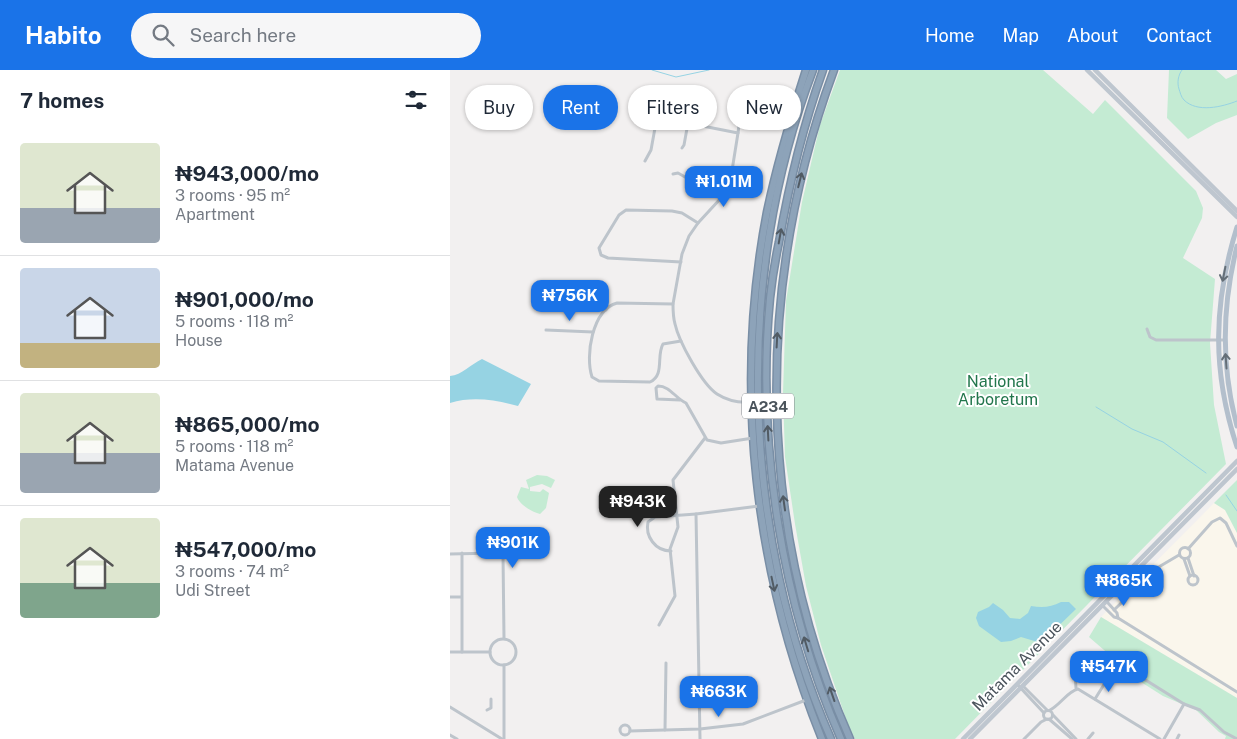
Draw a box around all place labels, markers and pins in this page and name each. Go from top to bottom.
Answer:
pin: ₦1.01M [683,166,765,208]
pin: ₦756K [535,280,605,322]
pin: ₦943K [603,486,673,528]
pin: ₦901K [478,526,548,569]
pin: ₦865K [1089,564,1159,607]
pin: ₦547K [1074,650,1144,693]
pin: ₦663K [684,676,754,718]

